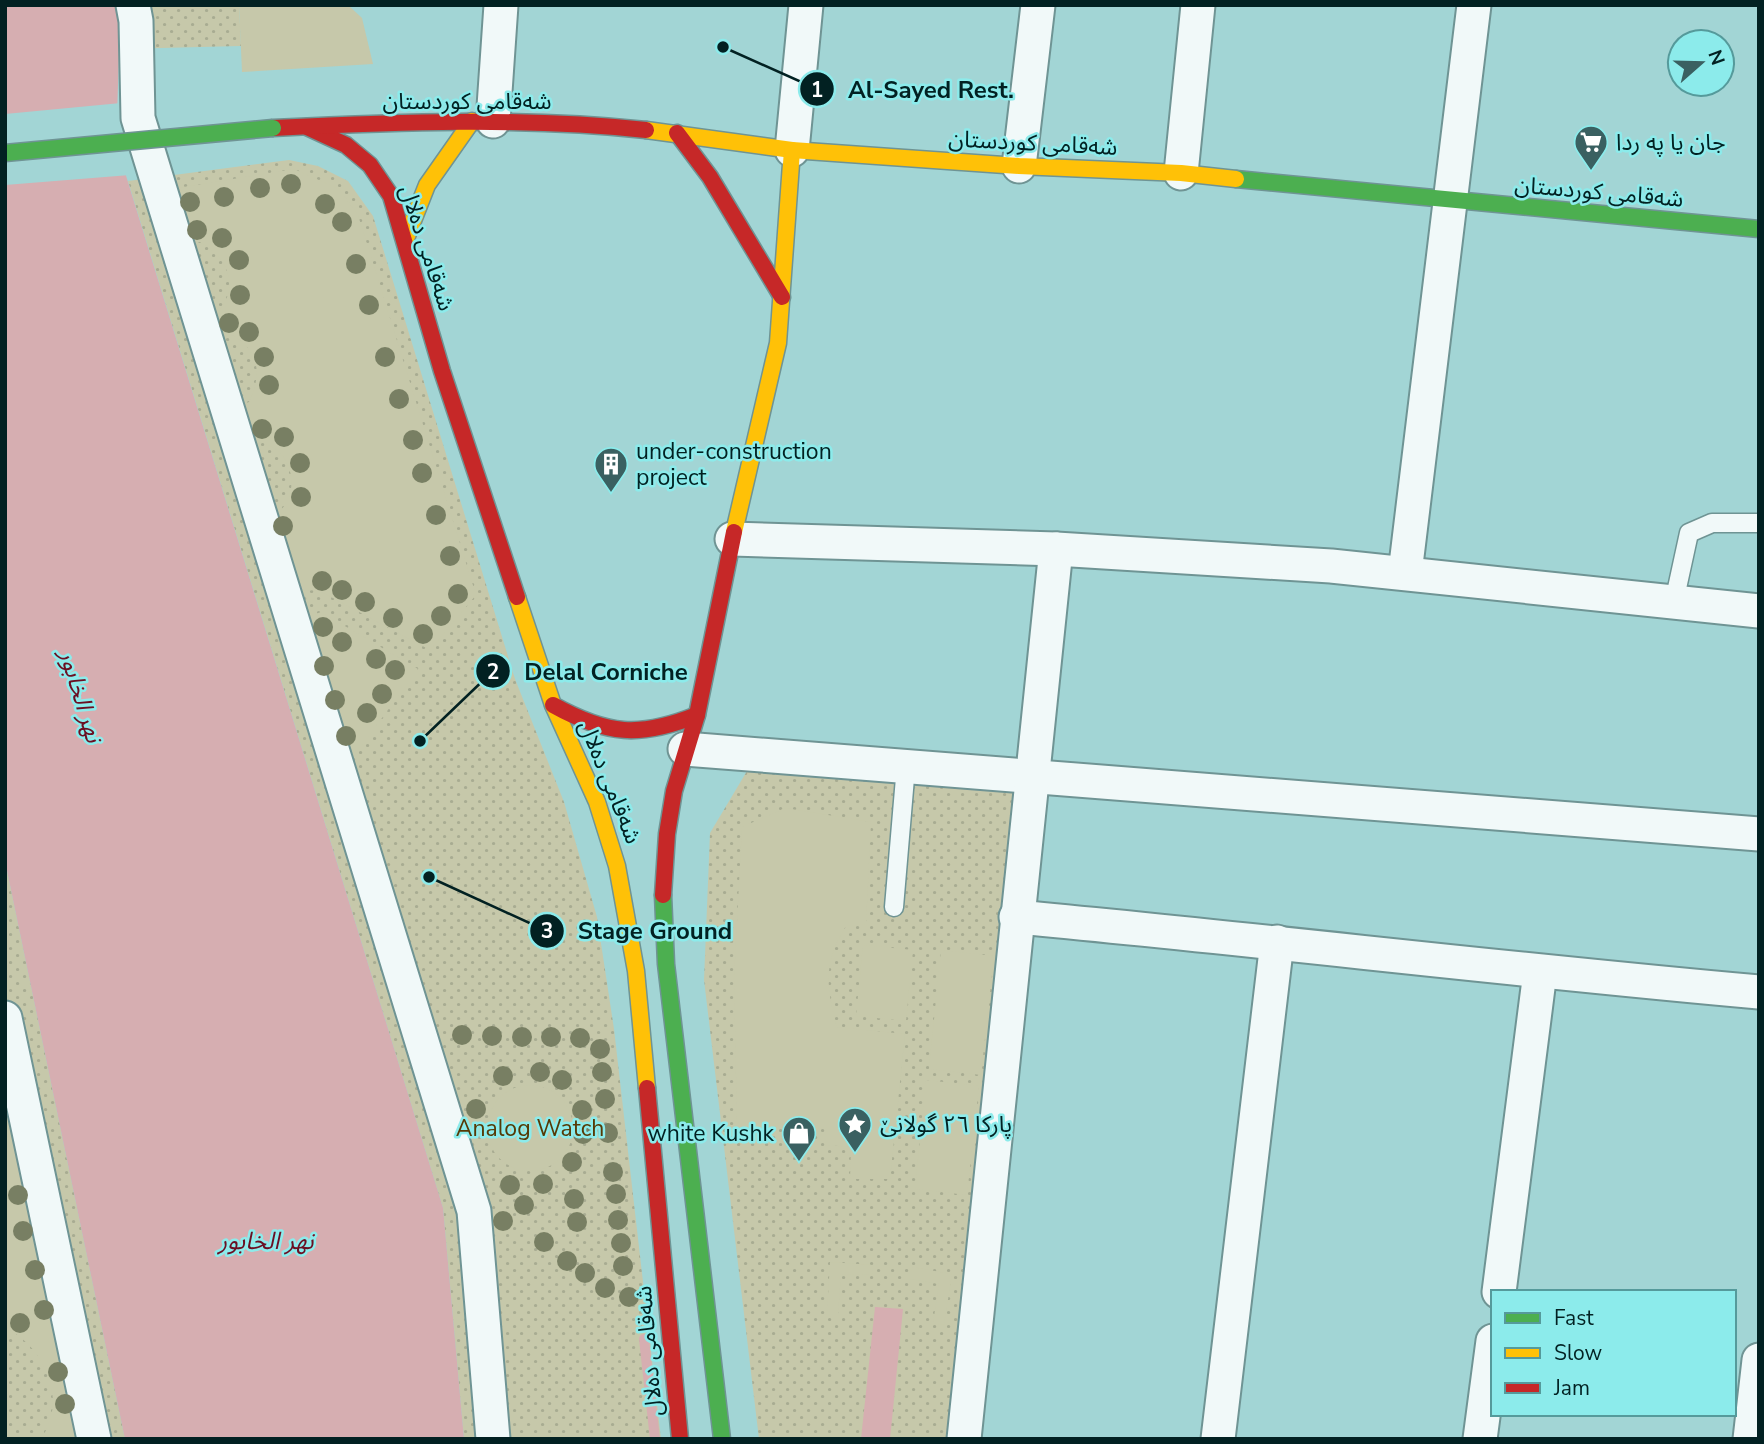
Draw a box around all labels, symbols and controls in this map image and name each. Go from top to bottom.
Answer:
north arrow [1666,28,1736,98]
text: N [1701,46,1731,69]
callout: Al-Sayed Rest. [799,67,1028,112]
text: Al-Sayed Rest. [848,74,1014,106]
text: 1 [811,76,823,104]
street label: شەقامی کوردستان [382,86,552,117]
street label: شەقامی کوردستان [948,123,1118,163]
supermarket icon: جان يا په ردا [1572,123,1610,172]
place label: جان يا په ردا [1616,127,1726,158]
street label: شەقامی کوردستان [1513,169,1685,215]
street label: شەقامی دەلال [392,181,462,315]
place label: under-construction project [636,436,832,493]
building icon: under-construction project [592,445,630,494]
water label: نهر الخابور [51,644,111,748]
callout: Delal Corniche [475,649,702,694]
text: Delal Corniche [524,656,688,688]
text: 2 [487,658,499,686]
street label: شەقامی دەلال [571,716,649,848]
callout: Stage Ground [529,908,747,953]
text: Stage Ground [578,915,732,947]
text: 3 [541,917,553,945]
place icon: پارکا ٢٦ گولانێ [836,1105,874,1154]
place label: پارکا ٢٦ گولانێ [880,1109,1012,1140]
park label: Analog Watch [456,1113,604,1144]
shop icon: white Kushk [780,1114,818,1163]
place label: white Kushk [648,1118,775,1149]
water label: نهر الخابور [216,1225,315,1257]
street label: شەقامی دەلال [628,1285,670,1417]
legend [1491,1290,1736,1416]
text: Fast [1554,1304,1594,1332]
text: Slow [1554,1339,1603,1367]
text: Jam [1553,1374,1590,1402]

